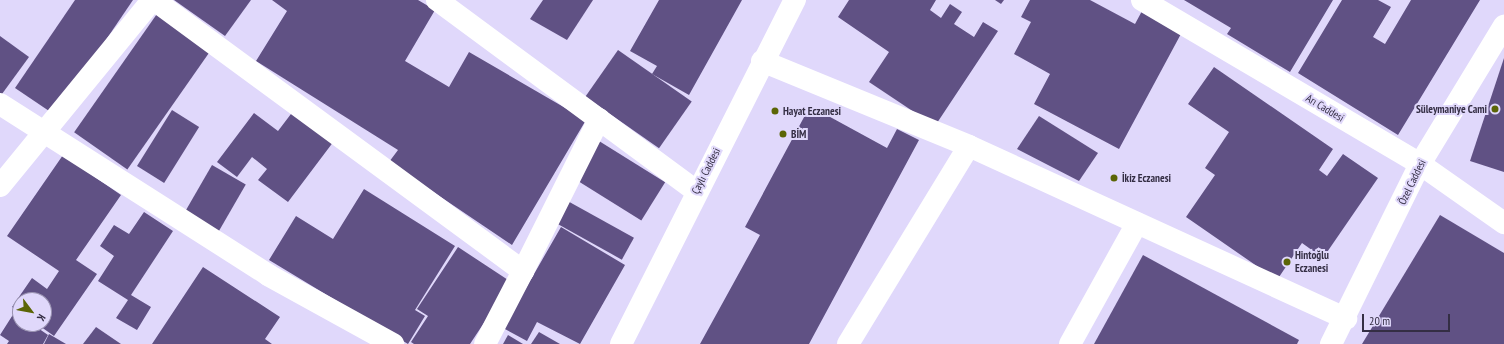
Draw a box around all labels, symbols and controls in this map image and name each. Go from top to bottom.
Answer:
street label: Arı Caddesi [1303,91,1347,125]
place label: Süleymaniye Cami [1416,102,1487,116]
place label: Hayat Eczanesi [783,104,841,118]
marker: Süleymaniye Cami [1490,104,1500,114]
marker: Hayat Eczanesi [770,106,780,116]
place label: BİM [791,127,806,141]
marker: BİM [778,129,788,139]
street label: Çaylı Caddesi [689,146,723,196]
street label: Özel Caddesi [1395,157,1429,207]
place label: İkiz Eczanesi [1122,171,1171,185]
marker: İkiz Eczanesi [1109,173,1119,183]
place label: Hintoğlu Eczanesi [1295,249,1329,275]
marker: Hintoğlu Eczanesi [1282,257,1292,267]
north arrow [12,292,52,332]
scale bar [1364,306,1452,332]
text: K [34,312,49,324]
text: 20 m [1369,313,1390,328]

